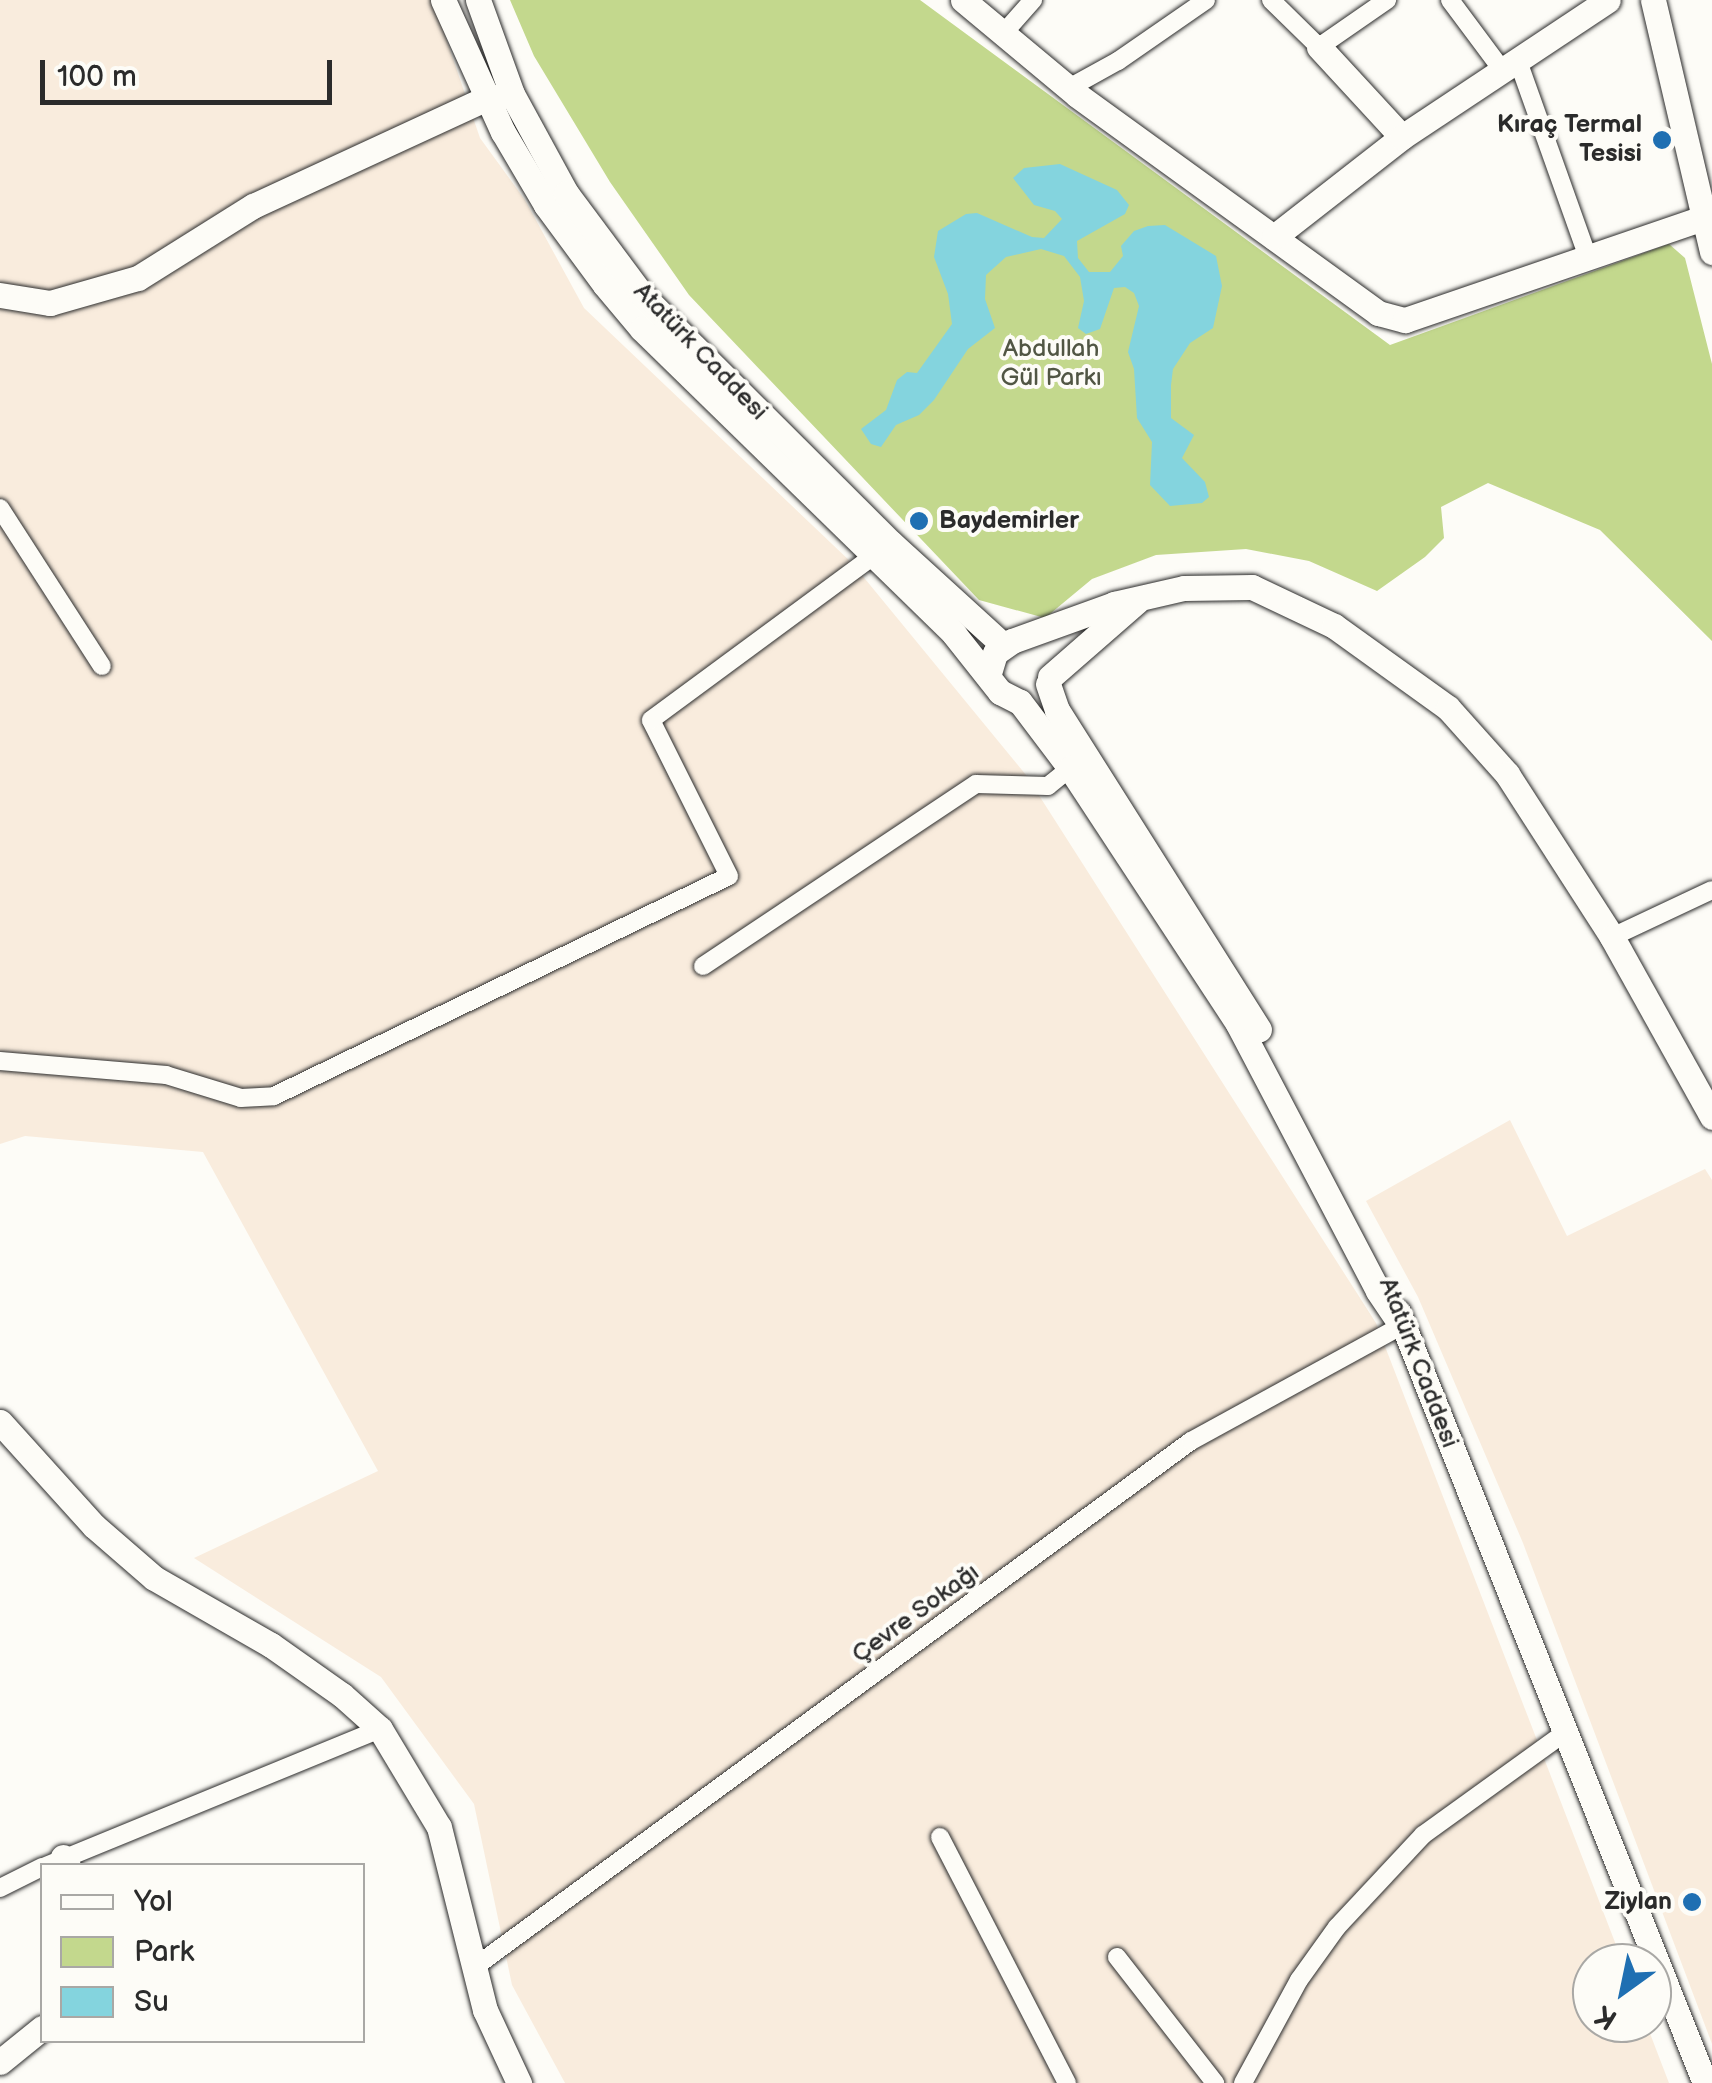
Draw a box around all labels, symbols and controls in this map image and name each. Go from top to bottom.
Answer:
scale bar [45,40,338,102]
text: 100 m [57,59,137,95]
place label: Kıraç Termal Tesisi [1497,111,1642,170]
marker: Kıraç Termal Tesisi [1651,129,1673,151]
street label: Atatürk Caddesi [627,277,773,427]
park label: Abdullah Gül Parkı [1000,335,1102,394]
place label: Baydemirler [939,506,1079,536]
marker: Baydemirler [908,510,930,532]
street label: Atatürk Caddesi [1372,1274,1464,1452]
street label: Çevre Sokağı [846,1558,986,1670]
legend [40,1863,365,2043]
text: Yol [134,1884,173,1920]
place label: Ziylan [1604,1887,1672,1917]
marker: Ziylan [1681,1891,1703,1913]
text: Park [134,1934,194,1970]
north arrow [1572,1943,1672,2043]
text: Su [134,1984,169,2020]
text: K [1590,1998,1623,2036]

